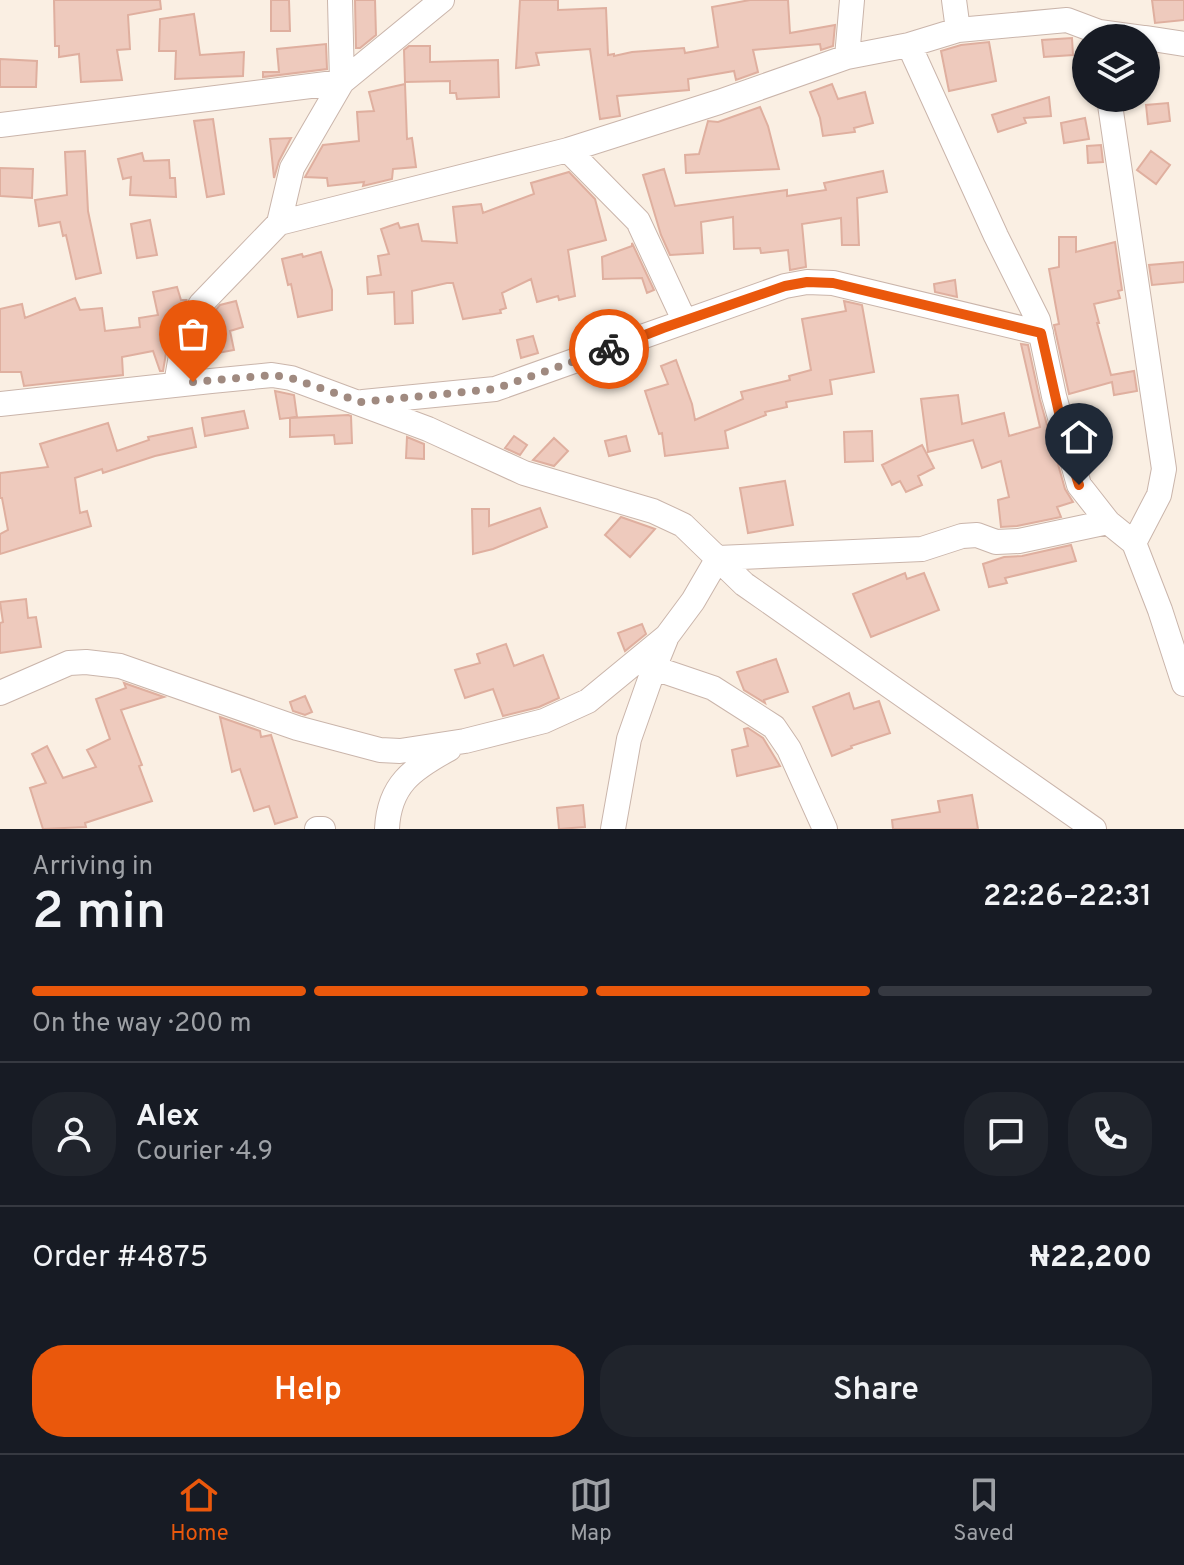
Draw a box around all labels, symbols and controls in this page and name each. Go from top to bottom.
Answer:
map controls [1072,24,1160,112]
button: layers [1072,24,1160,112]
pin [159,300,227,382]
courier [569,309,649,389]
icon: bag [171,312,215,356]
icon: bike [587,327,631,371]
pin [1045,403,1113,485]
icon: home [1057,415,1101,459]
text: Arriving in [32,851,153,884]
text: 22:26–22:31 [983,879,1152,916]
text: 2 min [32,881,166,947]
text: On the way · 200 m [32,1008,251,1041]
button: person [32,1092,116,1176]
button: chat [964,1092,1048,1176]
button: phone [1068,1092,1152,1176]
text: Alex [136,1099,200,1136]
text: Courier · 4.9 [136,1136,273,1169]
text: Order #4875 [32,1240,208,1277]
text: ₦22,200 [1030,1240,1152,1277]
button: Help [32,1345,584,1437]
button: Share [600,1345,1152,1437]
tab: Home [170,1473,229,1548]
tab: Map [569,1473,613,1548]
tab: Saved [953,1473,1014,1548]

